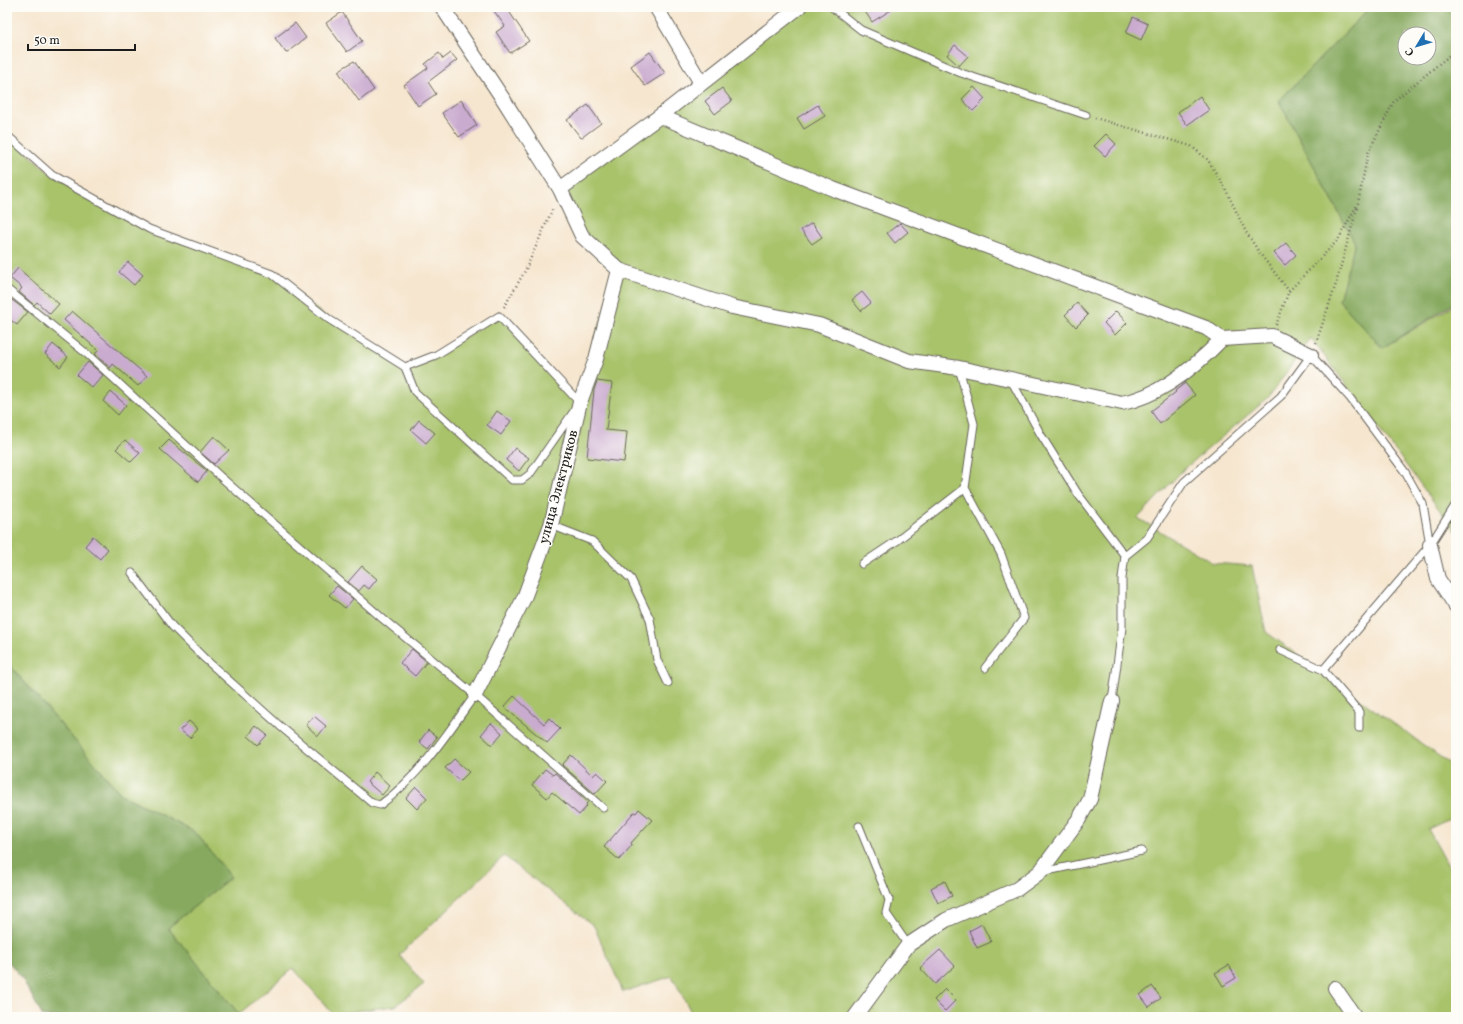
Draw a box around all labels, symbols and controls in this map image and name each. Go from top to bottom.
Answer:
scale bar [28,26,135,52]
north arrow [1397,26,1437,66]
text: 50 m [34,33,60,49]
text: С [1402,44,1418,59]
street label: улица Электриков [535,428,583,546]

